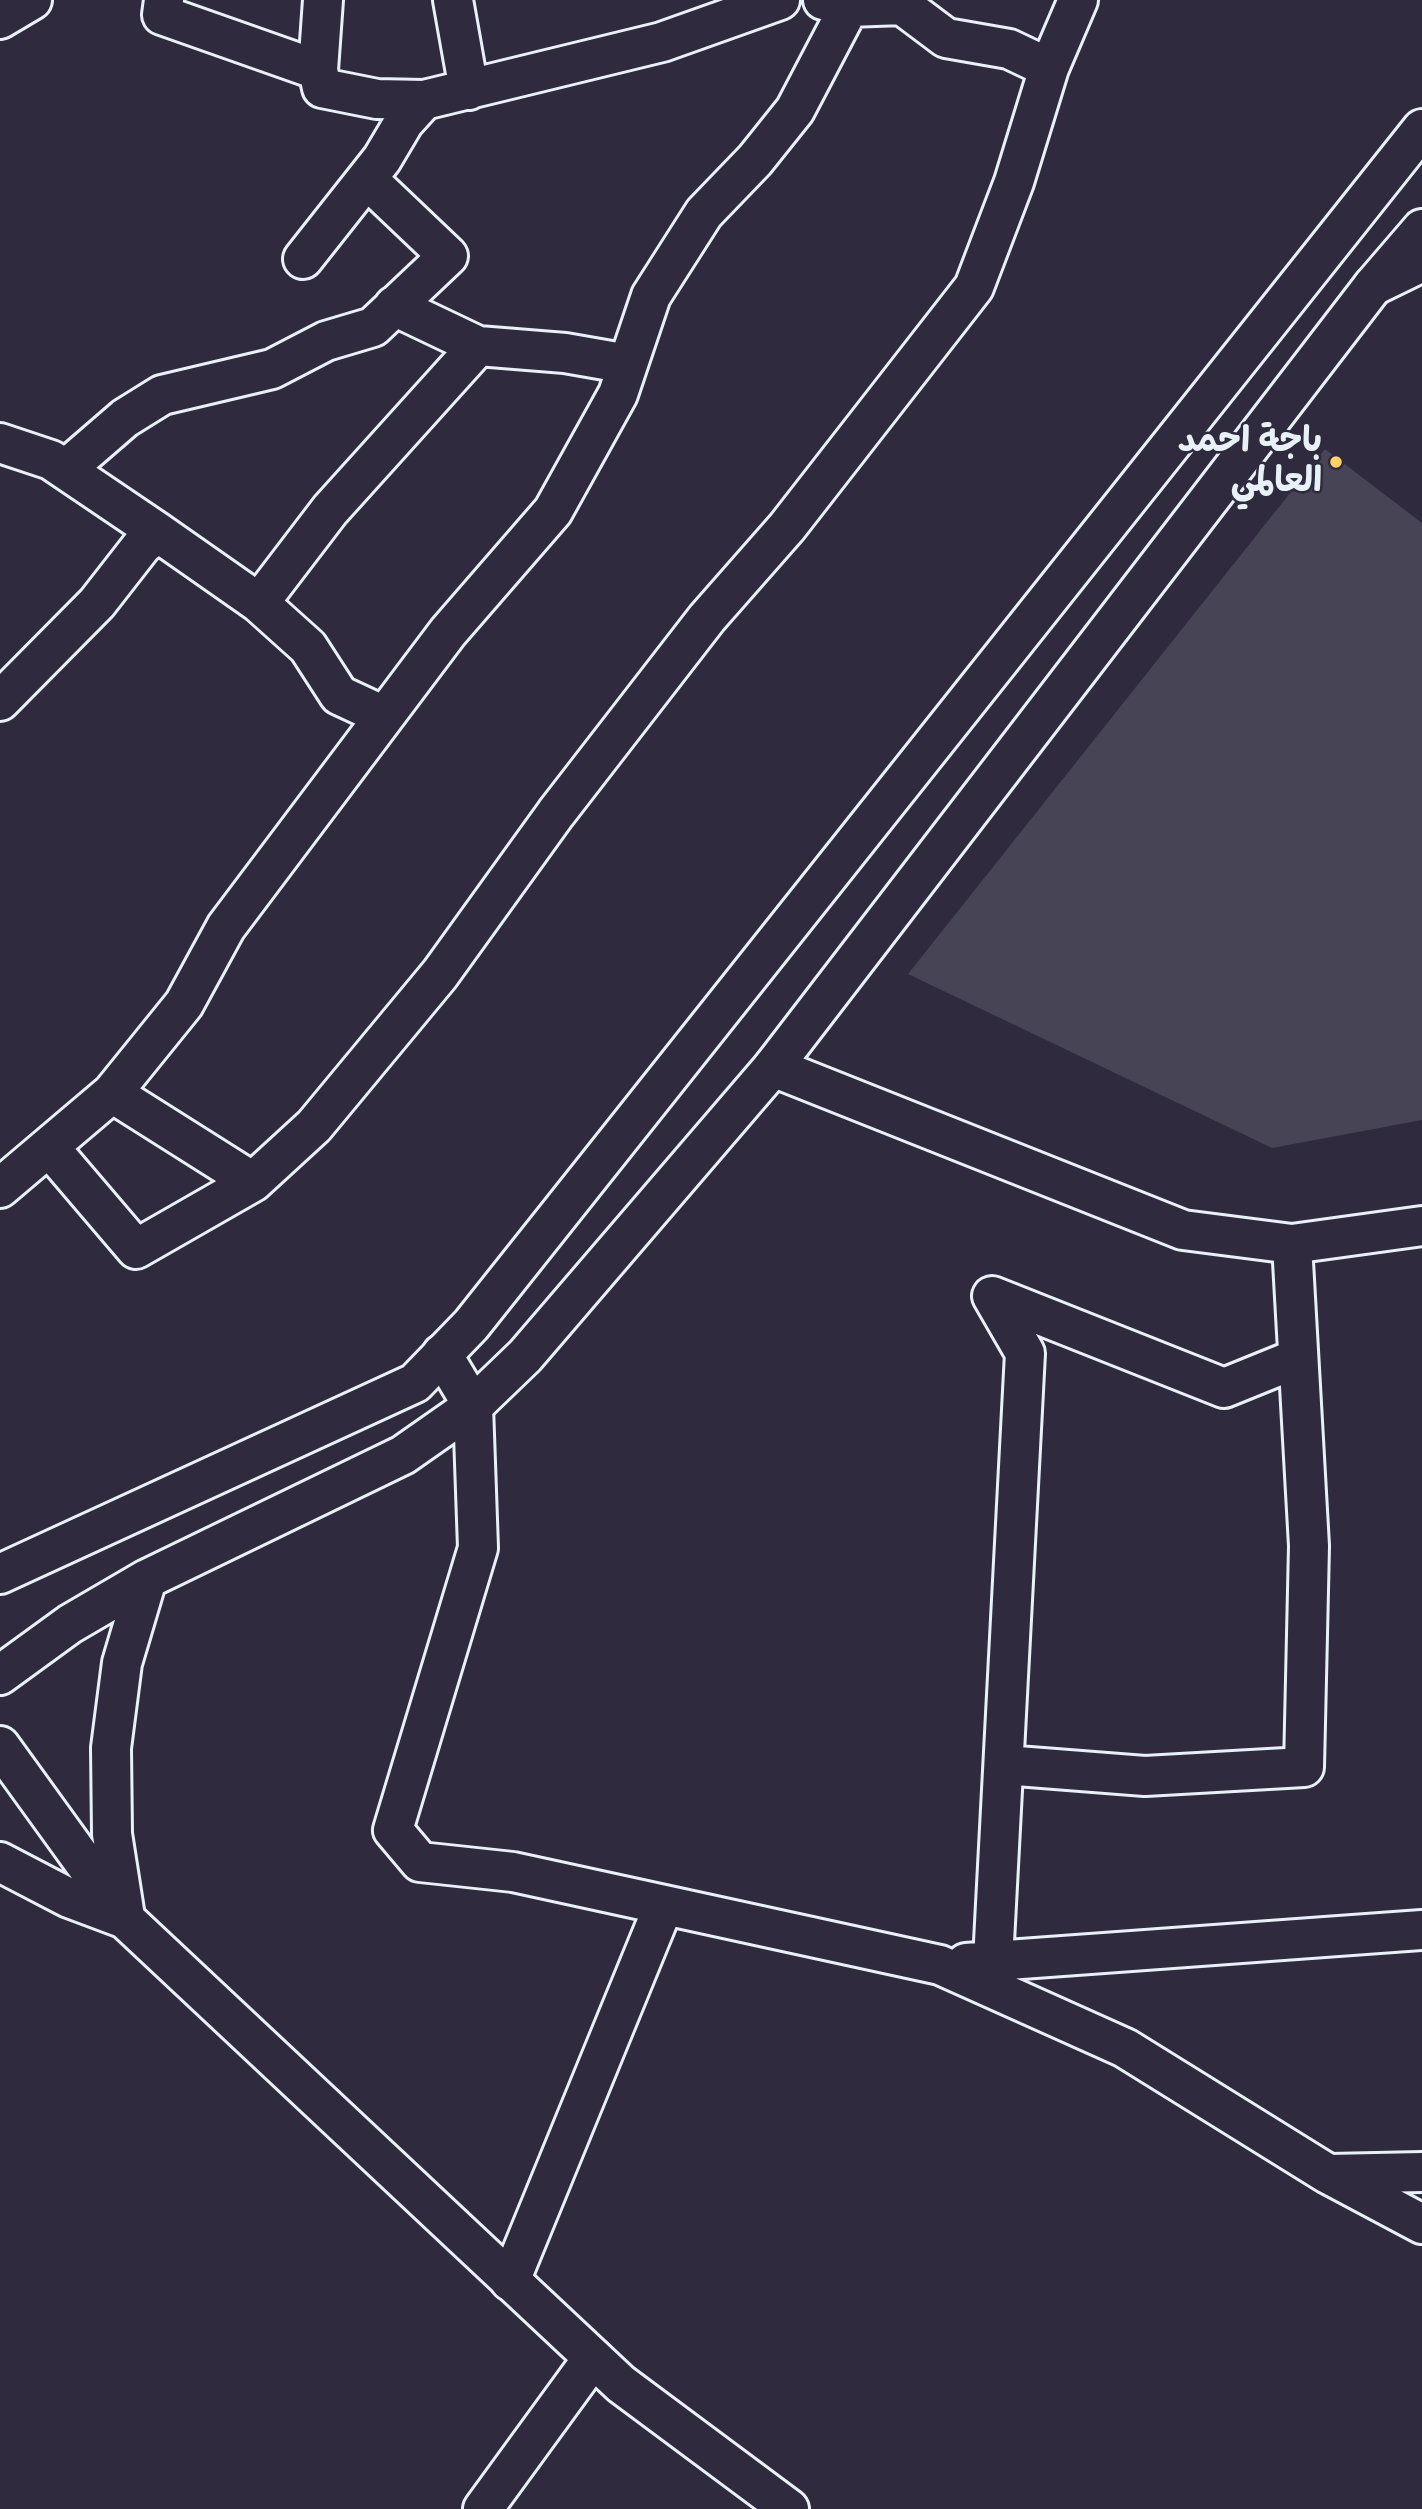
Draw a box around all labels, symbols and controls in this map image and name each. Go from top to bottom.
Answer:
place label: باجة احمد العالمي [1178,421,1322,503]
marker: باجة احمد العالمي [1328,454,1344,470]

